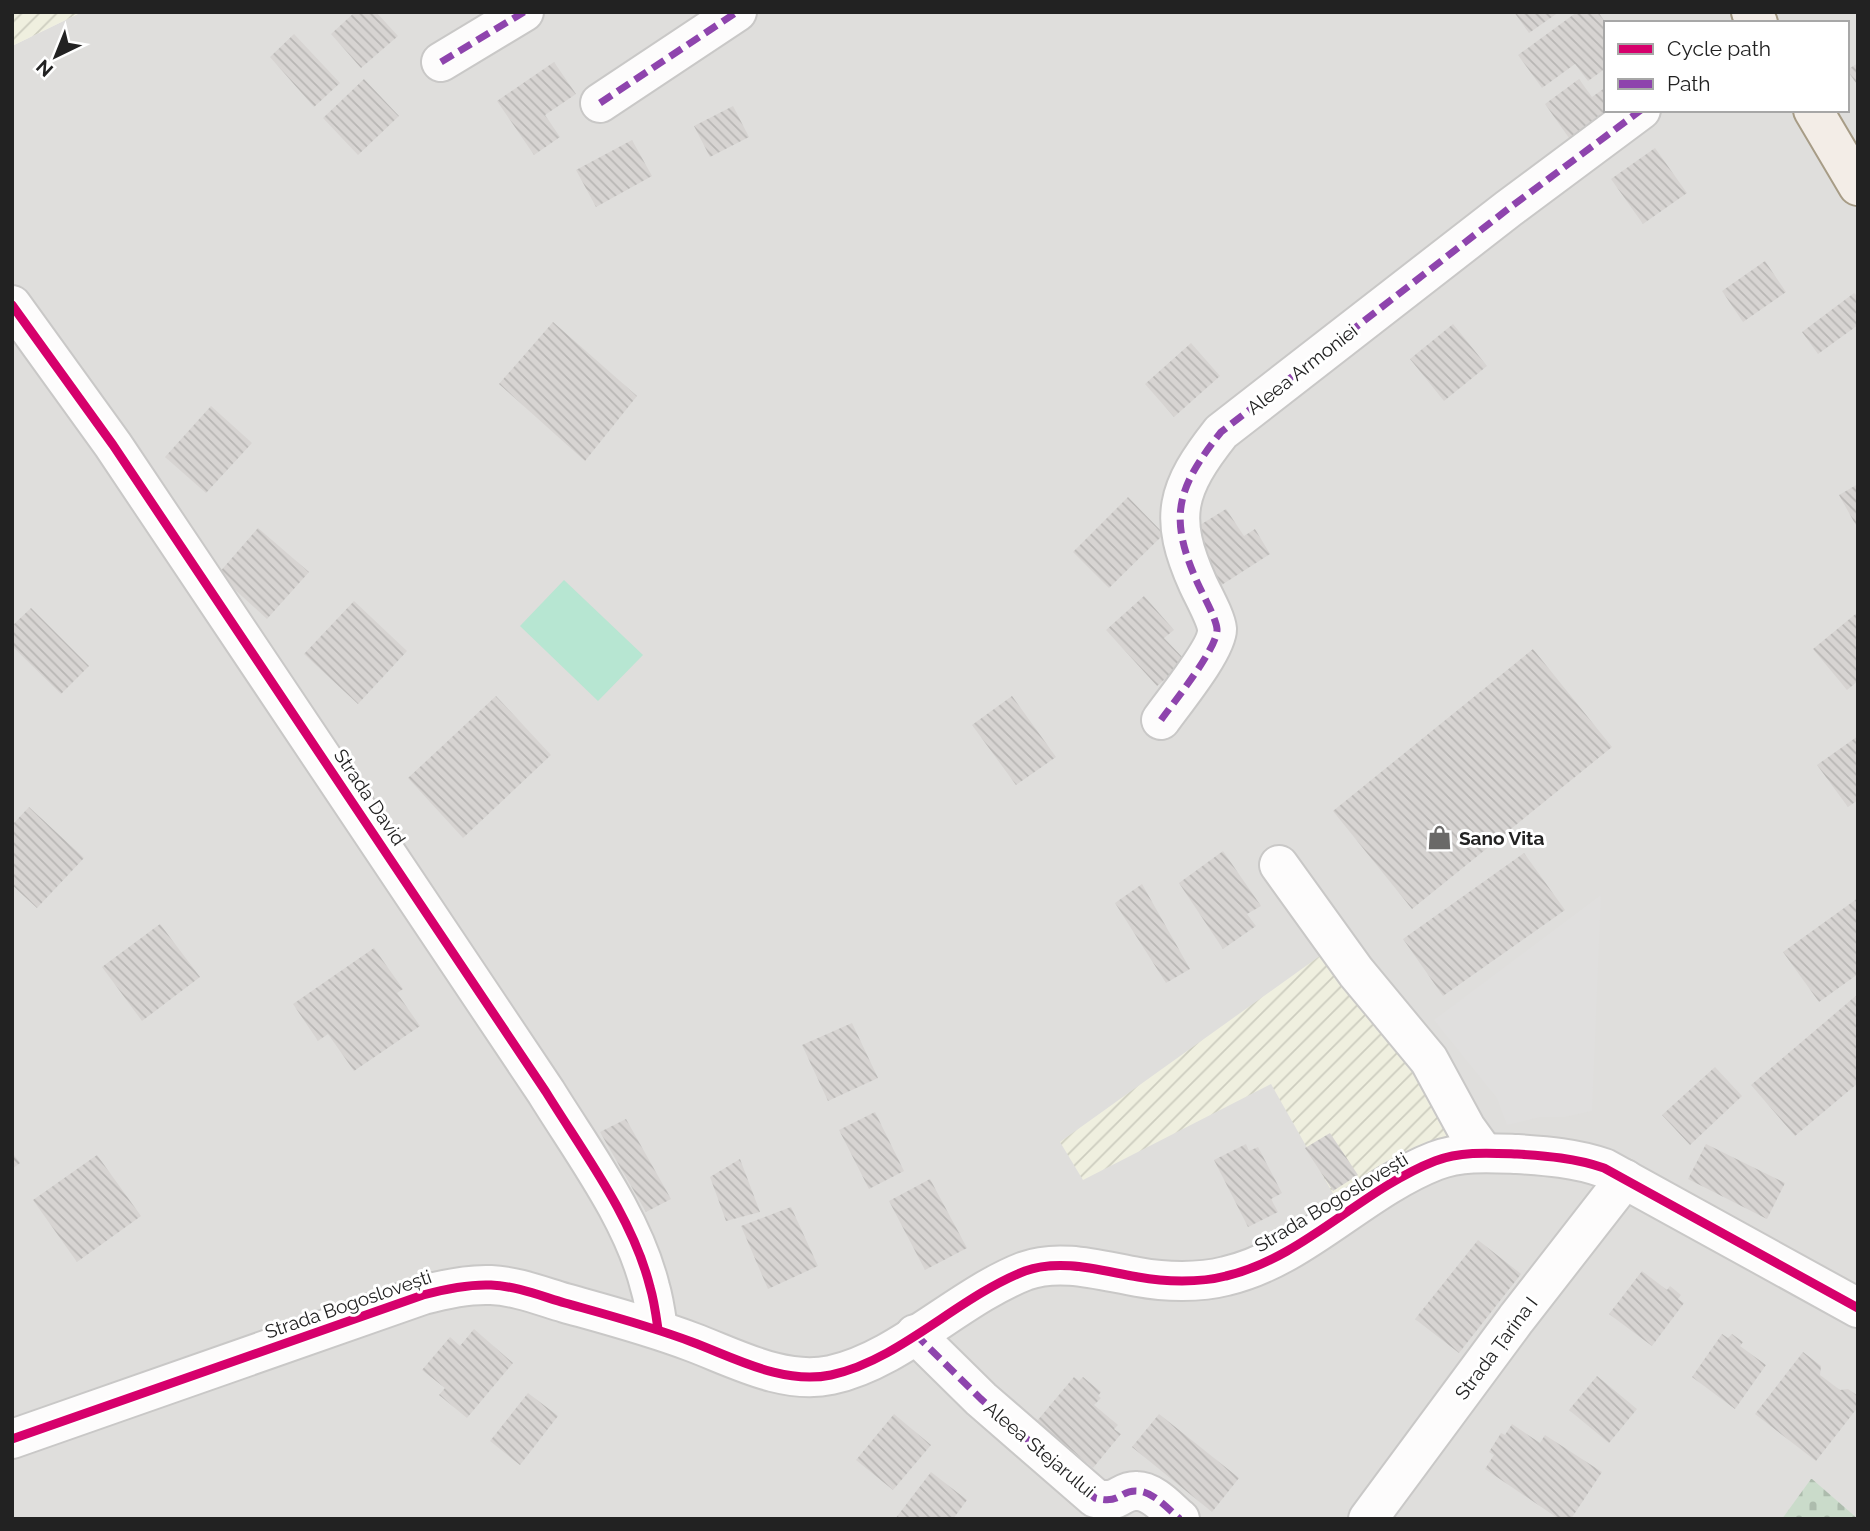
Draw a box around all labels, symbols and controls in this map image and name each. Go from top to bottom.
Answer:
north arrow [21,21,91,91]
legend [1604,21,1849,112]
text: Cycle path [1667,36,1771,61]
text: N [32,55,57,81]
text: Path [1667,71,1711,96]
street label: Aleea Armoniei [1243,319,1361,419]
street label: Strada David [330,745,410,849]
shop icon: Sano Vita [1425,824,1453,852]
place label: Sano Vita [1459,827,1544,849]
street label: Strada Bogoslovești [1250,1148,1412,1256]
street label: Strada Bogoslovești [262,1265,434,1343]
street label: Strada Țarina I [1450,1292,1542,1404]
street label: Aleea Stejarului [980,1396,1100,1502]

